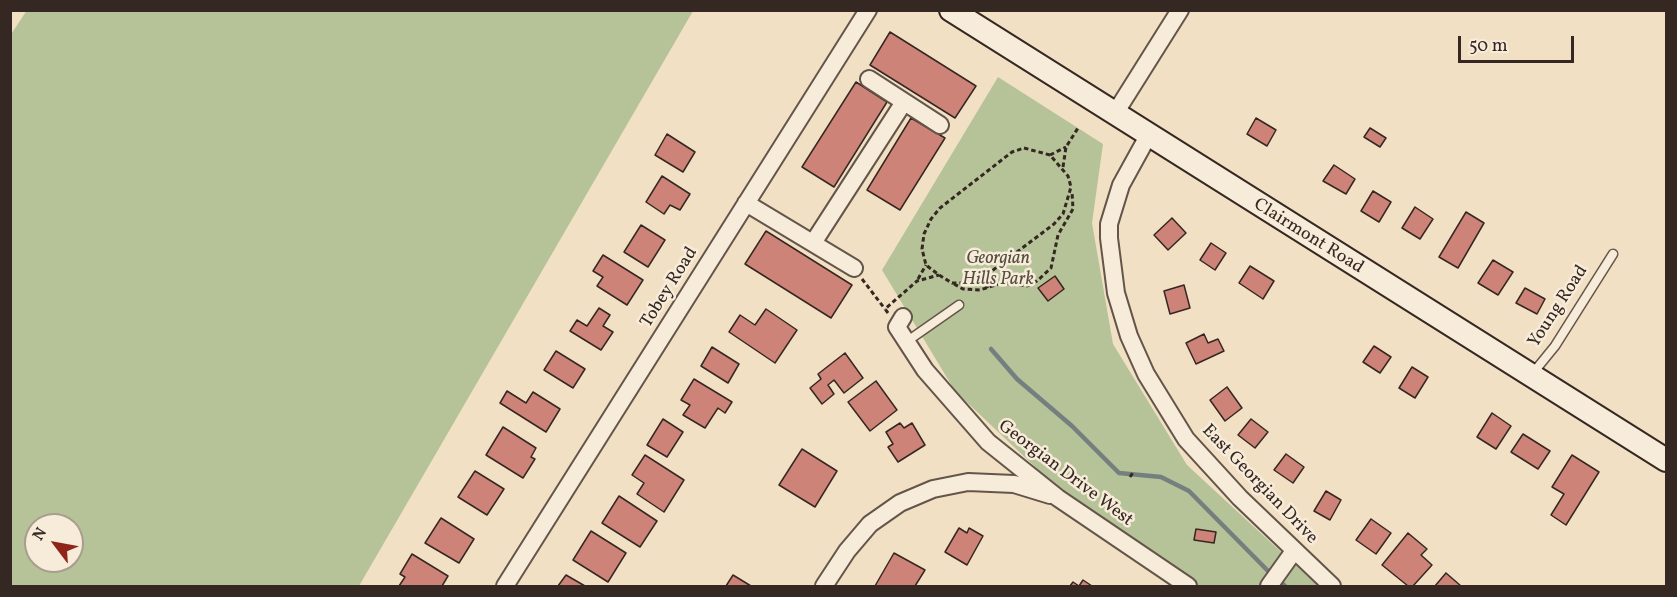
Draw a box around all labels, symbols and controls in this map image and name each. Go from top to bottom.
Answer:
scale bar [1461,24,1576,62]
text: 50 m [1469,34,1508,59]
street label: Clairmont Road [1249,194,1367,280]
street label: Tobey Road [637,244,703,332]
park label: Georgian Hills Park [962,249,1034,292]
street label: Young Road [1524,262,1594,352]
street label: Georgian Drive West [993,416,1137,532]
street label: East Georgian Drive [1196,421,1322,549]
north arrow [24,513,84,573]
text: N [28,524,53,545]

